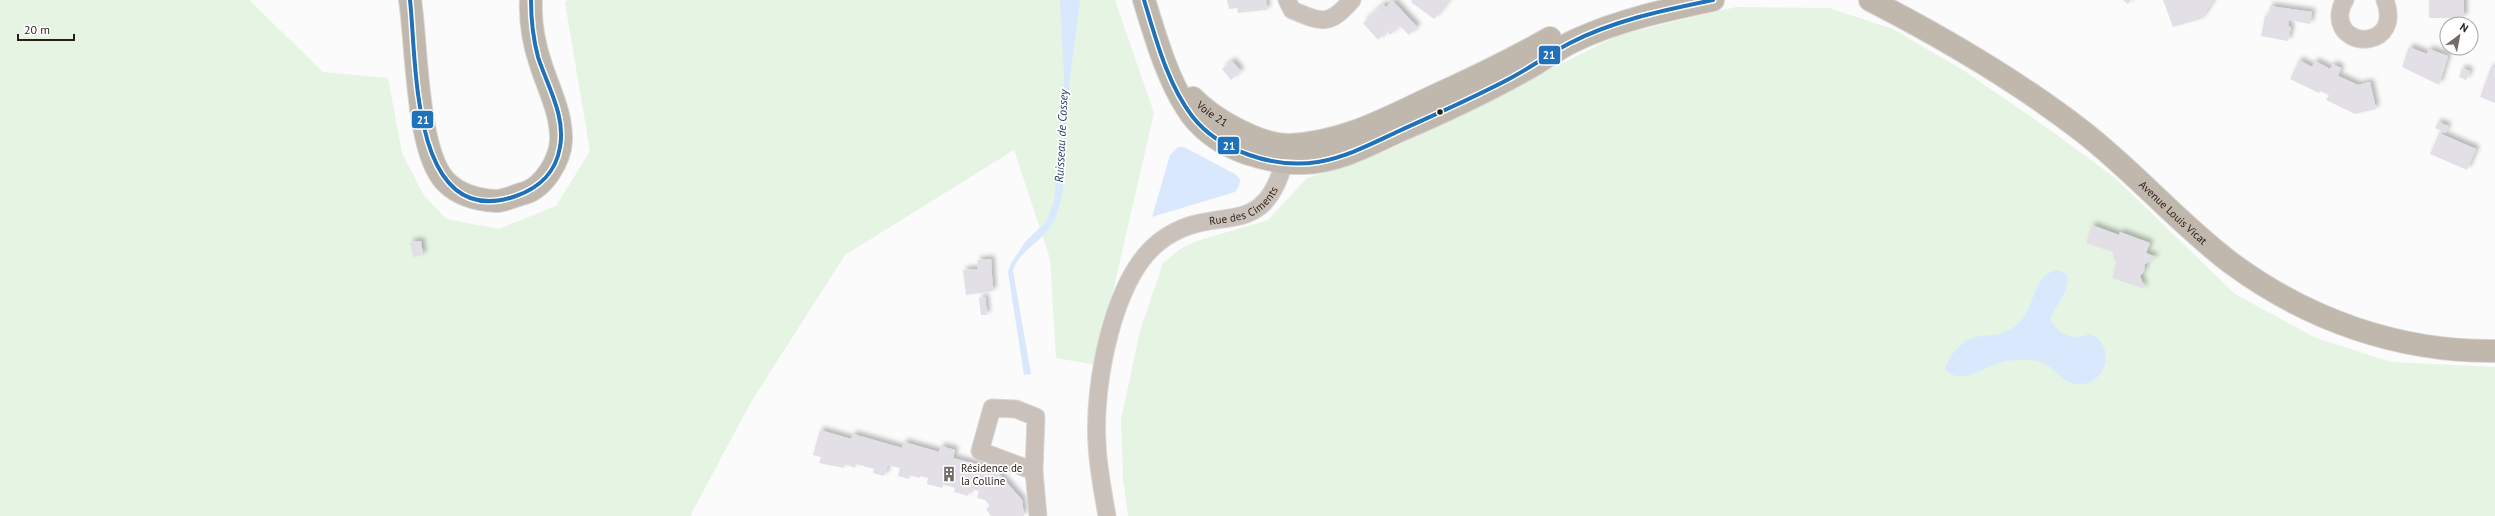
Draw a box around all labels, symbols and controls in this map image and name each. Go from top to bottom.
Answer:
scale bar [18,16,74,42]
north arrow [2439,16,2479,56]
text: N [2458,20,2471,35]
text: 20 m [24,22,50,37]
line badge: 21 [1538,45,1561,65]
text: 21 [1543,48,1555,62]
water label: Ruisseau de Cossey [1051,88,1071,183]
street label: Voie 21 [1193,97,1230,130]
unlabelled marker [1435,107,1445,117]
line badge: 21 [411,110,434,129]
text: 21 [417,113,429,127]
line badge: 21 [1217,136,1240,155]
text: 21 [1223,139,1235,153]
street label: Avenue Louis Vicat [2136,178,2210,248]
street label: Rue des Ciments [1208,184,1281,228]
place label: Résidence de la Colline [961,461,1023,488]
building icon: Résidence de la Colline [940,465,958,483]

